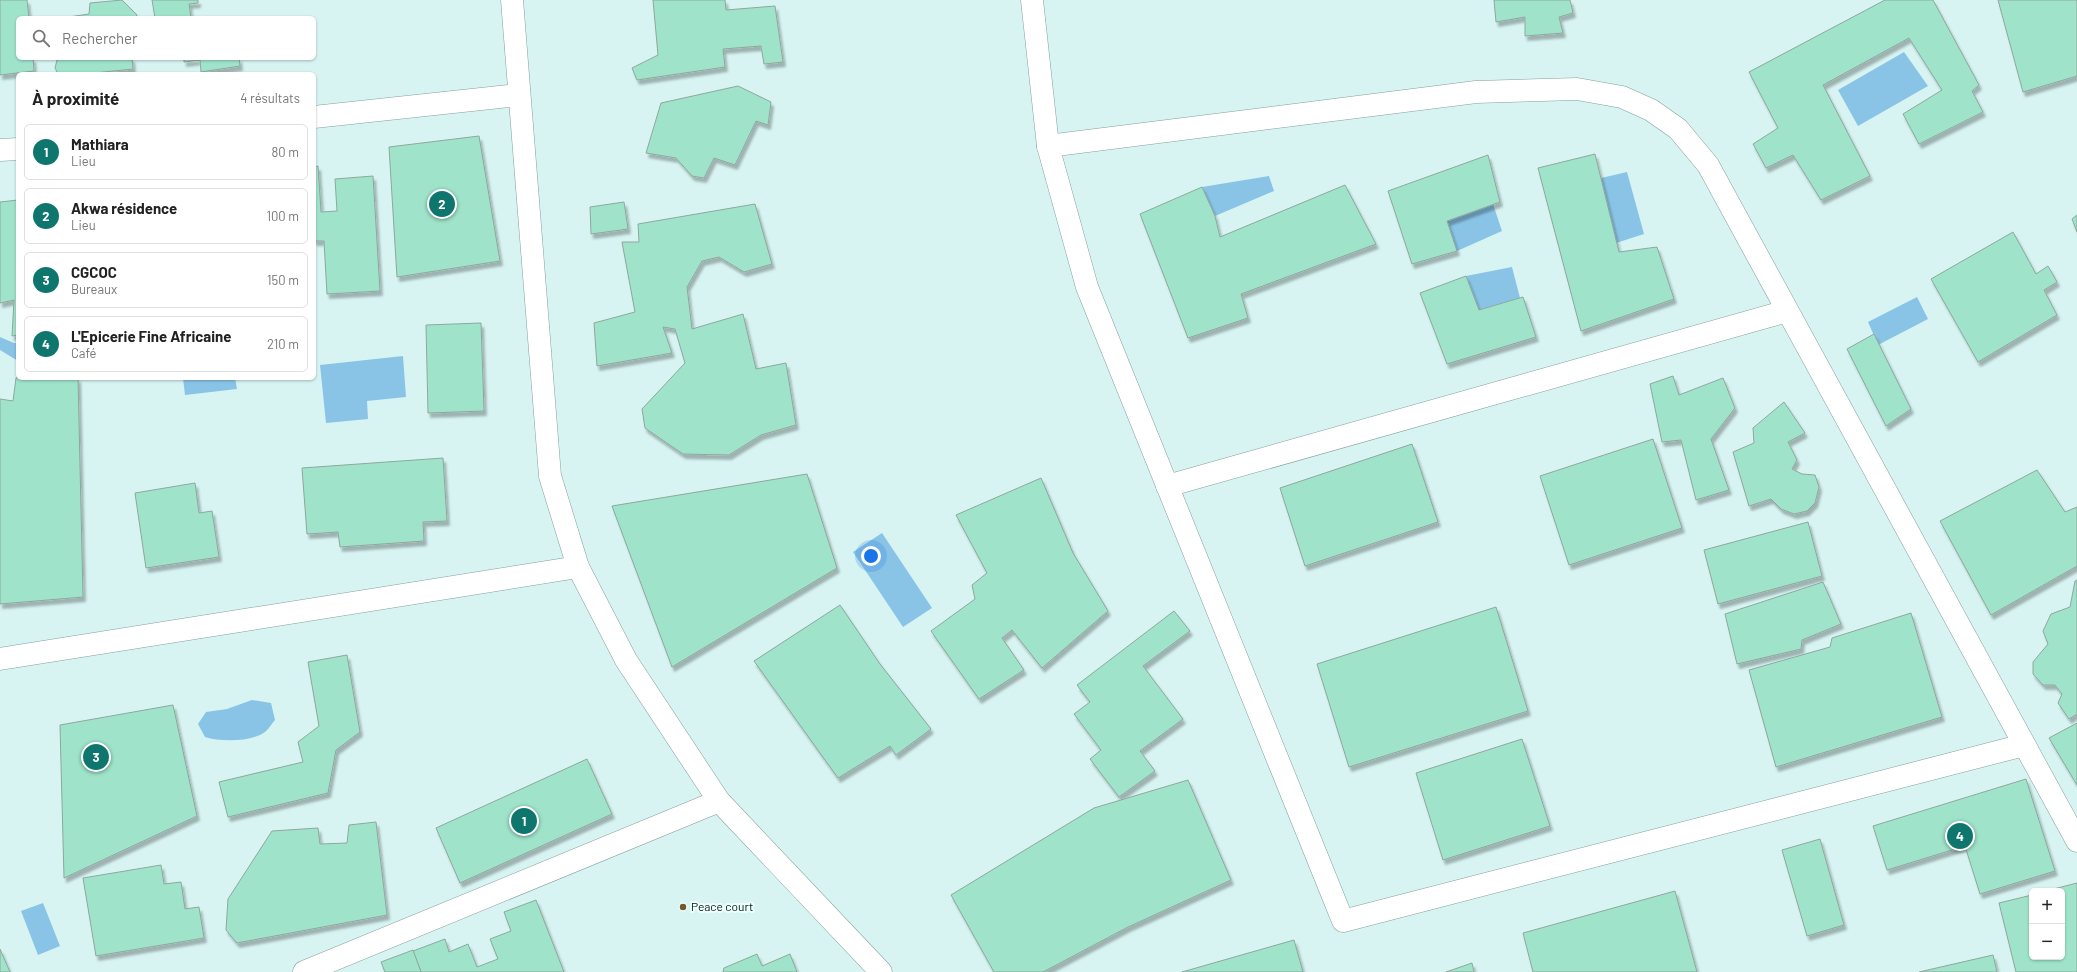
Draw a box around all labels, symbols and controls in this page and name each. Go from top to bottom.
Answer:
search box [16,16,316,60]
icon: search [30,27,52,49]
text: Rechercher [62,29,138,47]
text: À proximité [32,88,119,108]
text: 4 résultats [240,90,300,106]
text: Mathiara [71,135,129,153]
text: 1 [44,144,48,160]
text: 80 m [272,144,299,160]
text: Lieu [71,153,96,169]
pin: 2 [429,189,455,219]
text: Akwa résidence [71,199,177,217]
text: 2 [42,208,50,224]
text: 100 m [266,208,299,224]
text: Lieu [71,217,96,233]
text: CGCOC [71,263,117,281]
text: 3 [42,272,50,288]
text: 150 m [267,272,299,288]
text: Bureaux [71,281,117,297]
text: L'Epicerie Fine Africaine [71,327,231,345]
text: 4 [42,336,50,352]
text: 210 m [267,336,299,352]
text: Café [71,345,96,361]
your location [861,546,881,566]
pin: 3 [83,742,109,772]
pin: 1 [511,806,537,836]
pin: 4 [1947,821,1973,851]
map controls [2029,888,2065,960]
button: + [2029,888,2065,924]
place label: Peace court [691,899,753,913]
marker: Peace court [678,902,688,912]
button: − [2029,924,2065,960]

